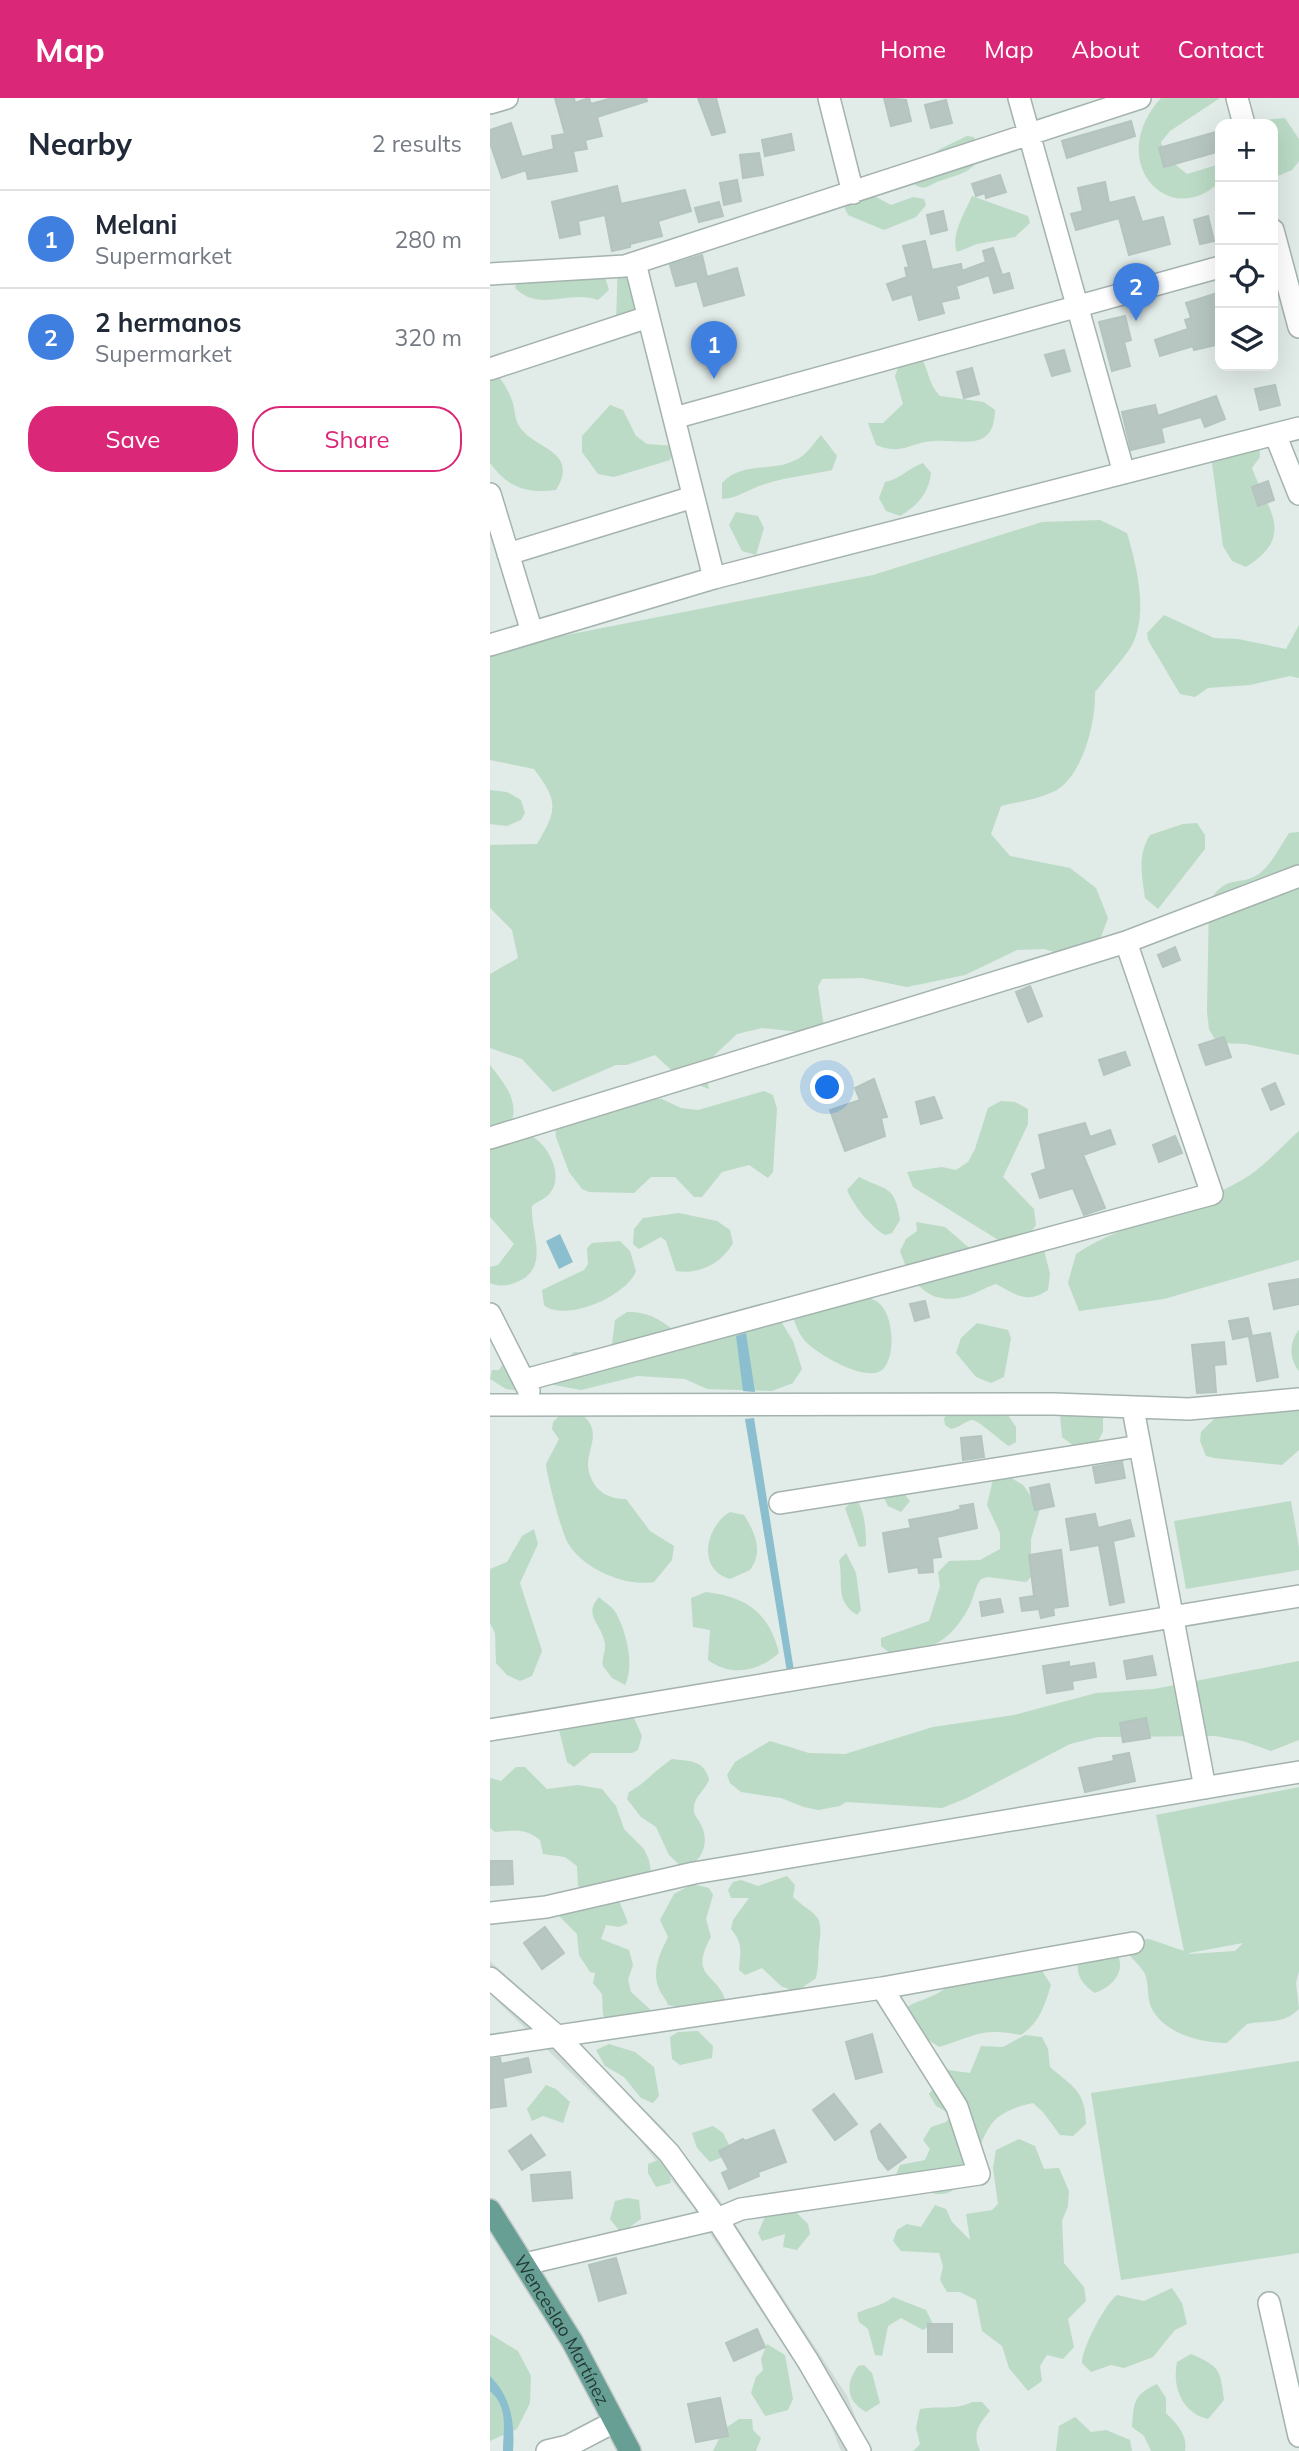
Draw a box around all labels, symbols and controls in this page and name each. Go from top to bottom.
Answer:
text: Map [35,29,105,70]
text: Home [880,34,946,64]
text: Map [984,34,1034,64]
text: About [1072,34,1140,64]
text: Contact [1178,34,1264,64]
map controls [1215,119,1278,371]
button: + [1215,119,1278,182]
text: Nearby [28,125,132,163]
text: 2 results [372,129,462,158]
button: − [1215,182,1278,245]
text: Melani [95,208,177,241]
text: 1 [44,225,58,254]
text: 280 m [394,225,462,254]
text: Supermarket [95,241,232,270]
button: locate [1215,245,1278,308]
pin: 2 [1113,263,1159,321]
text: 2 hermanos [95,306,241,339]
button: layers [1215,308,1278,371]
pin: 1 [691,321,737,379]
text: 2 [44,323,58,352]
text: 320 m [394,323,462,352]
text: Supermarket [95,339,232,368]
button: Save [28,406,238,472]
button: Share [252,406,462,472]
your location [810,1070,844,1104]
street label: Wenceslao Martínez [509,2250,615,2409]

